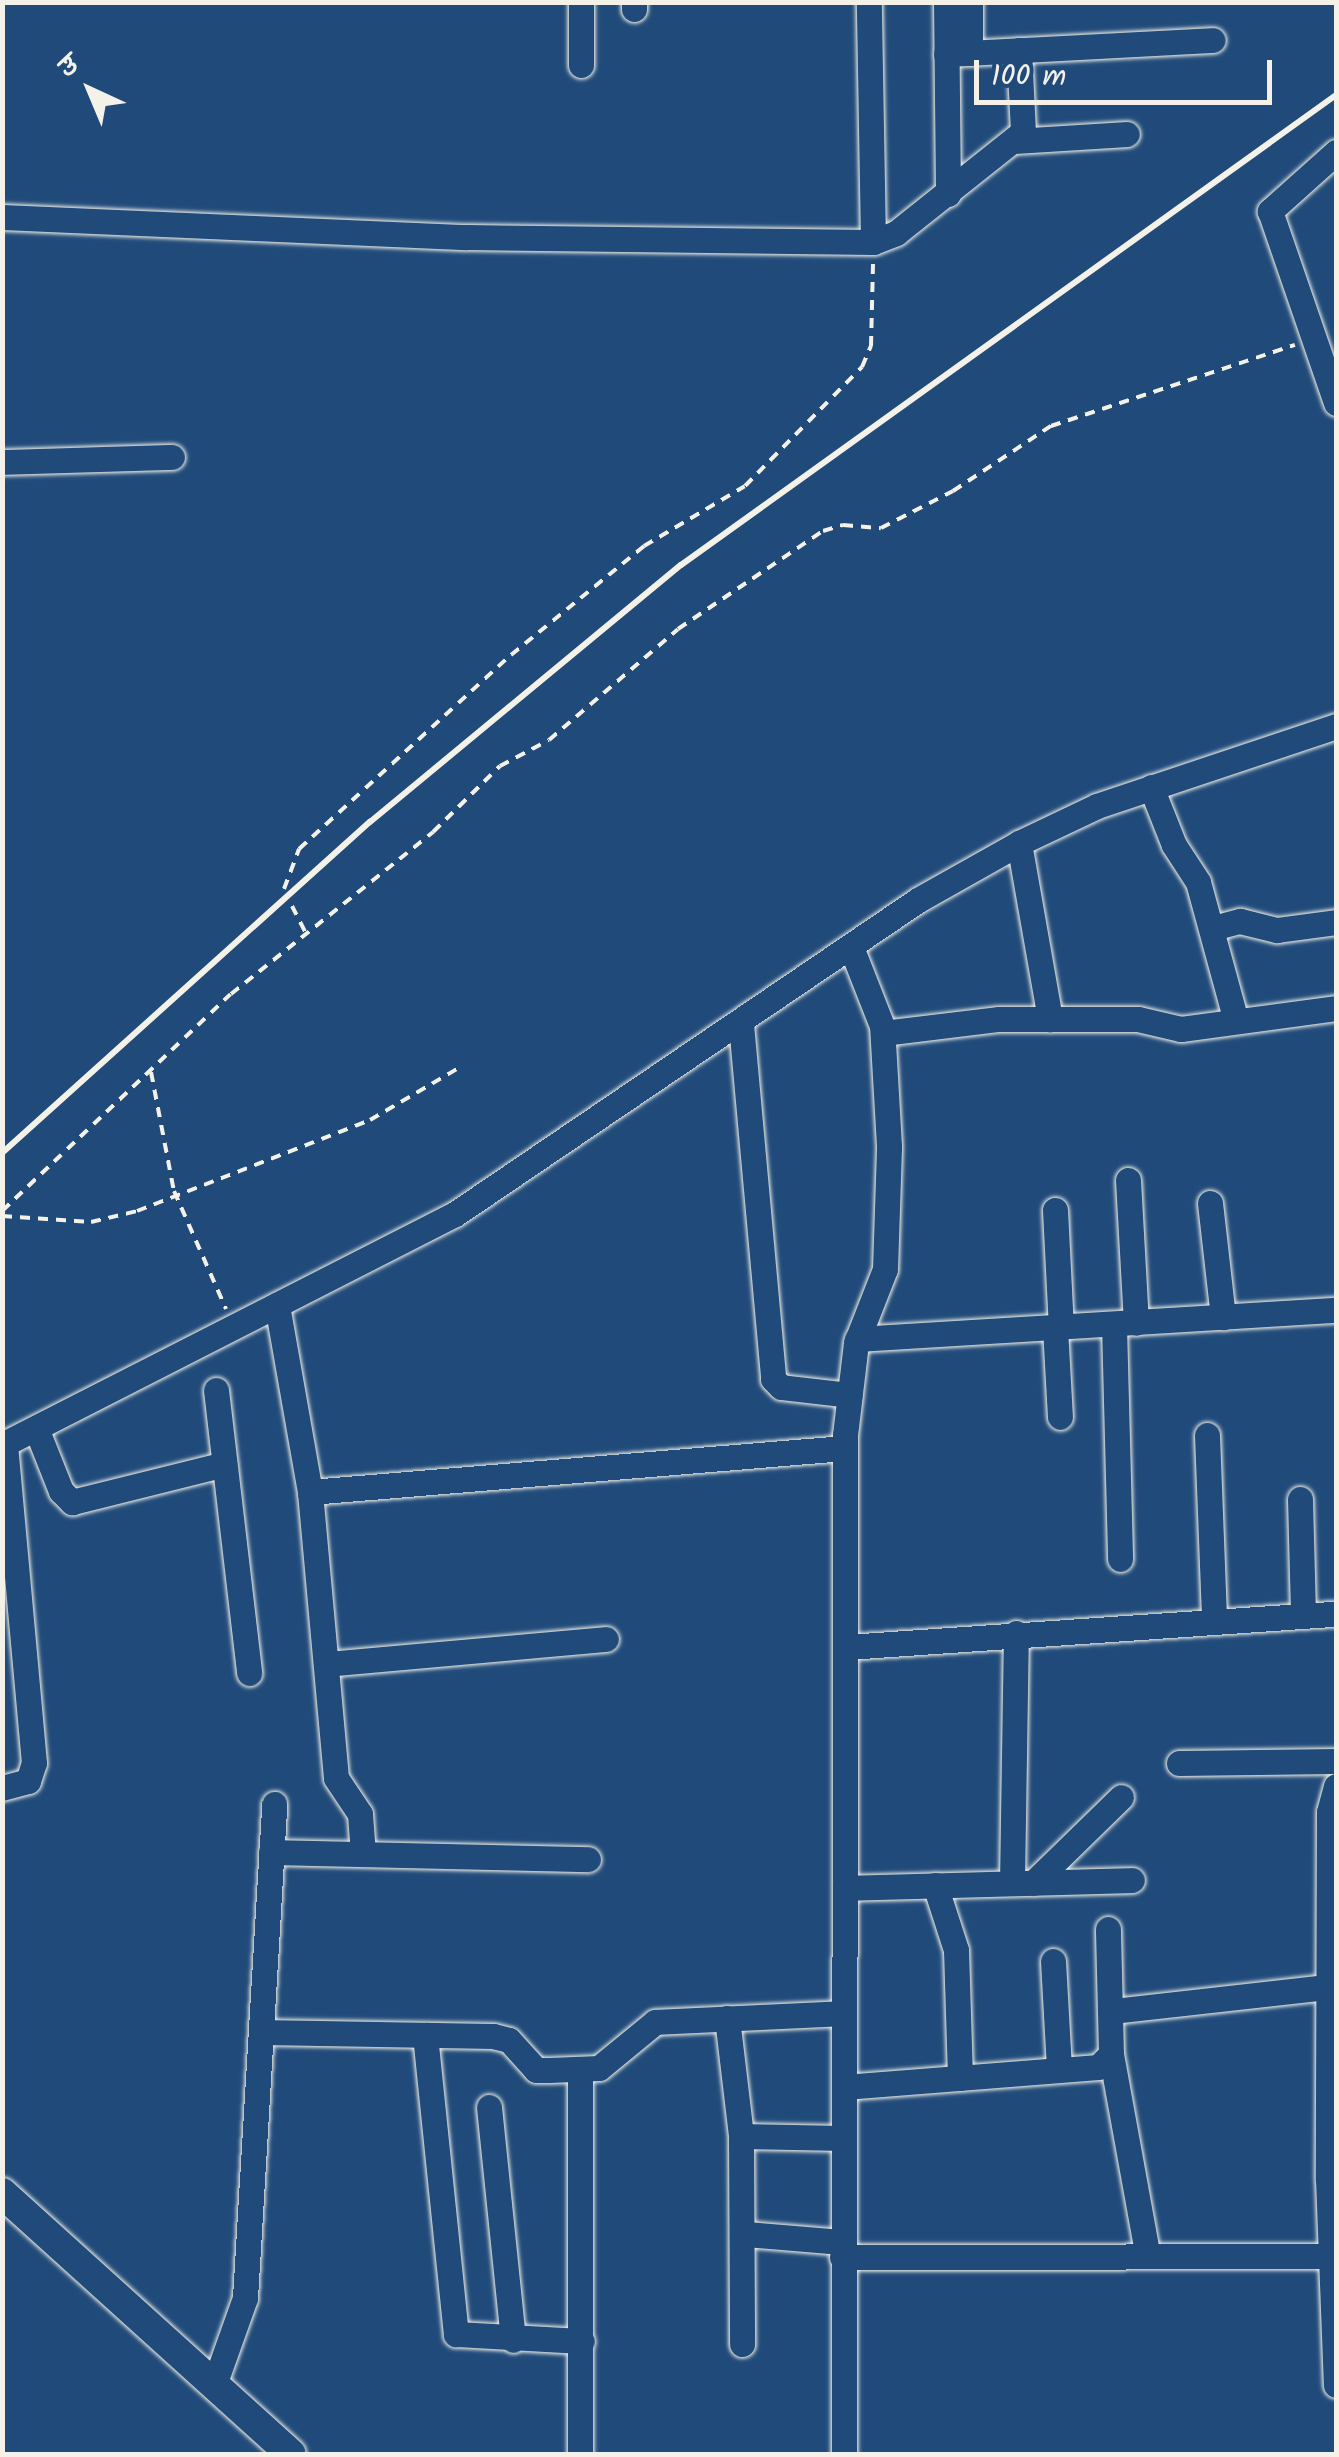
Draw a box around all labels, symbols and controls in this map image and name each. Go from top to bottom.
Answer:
north arrow [40,40,140,140]
scale bar [979,40,1276,102]
text: उ [47,46,91,90]
text: 100 m [991,53,1066,101]

